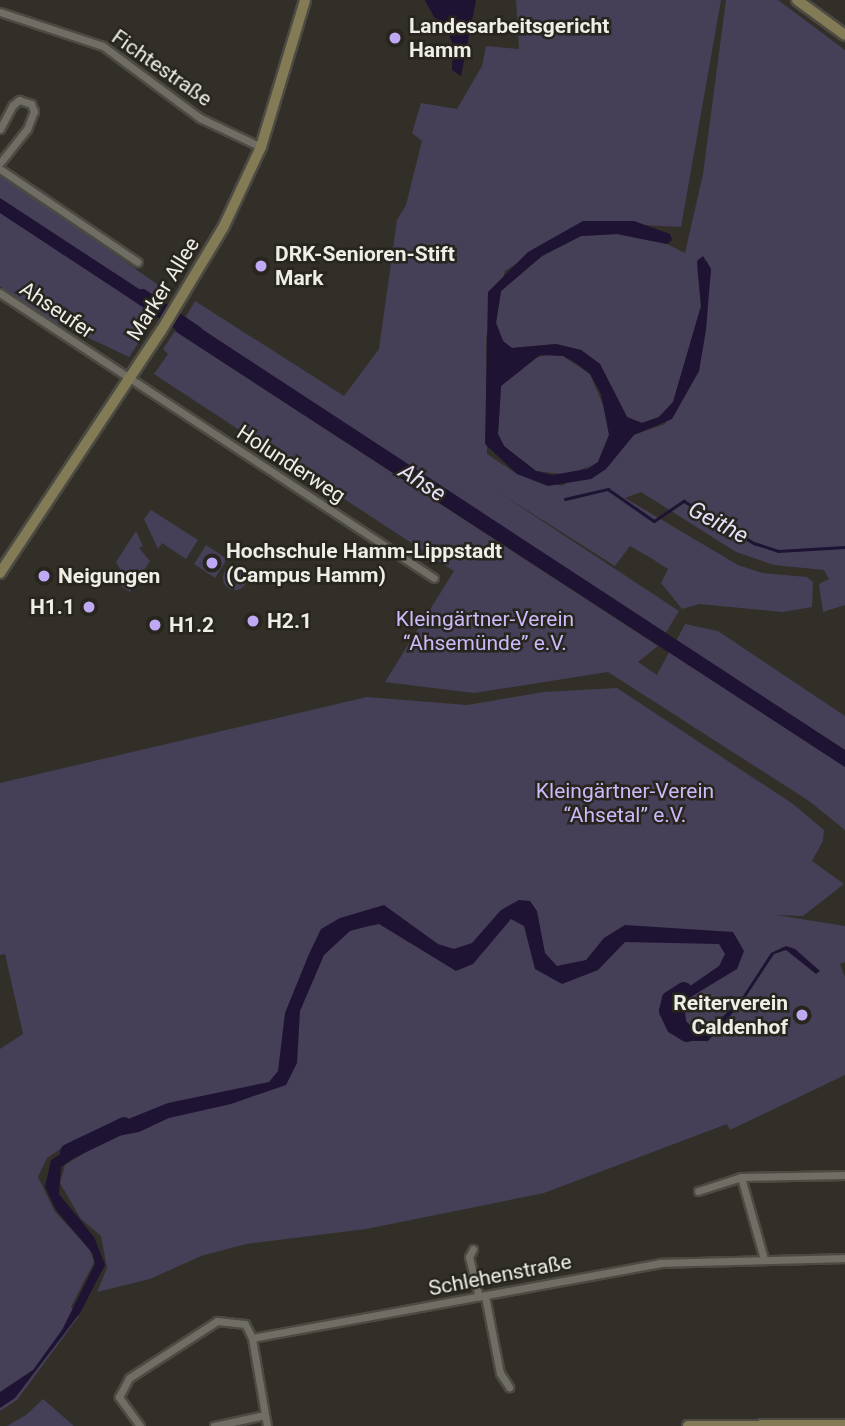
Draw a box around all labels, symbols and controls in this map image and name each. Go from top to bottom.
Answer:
place label: Landesarbeitsgericht Hamm [409,13,609,63]
street label: Fichtestraße [107,24,217,112]
marker: Landesarbeitsgericht Hamm [387,30,403,46]
street label: Marker Allee [121,233,205,345]
place label: DRK-Senioren-Stift Mark [275,241,455,291]
marker: DRK-Senioren-Stift Mark [253,258,269,274]
street label: Ahseufer [15,276,99,344]
street label: Holunderweg [232,420,350,508]
water label: Ahse [393,458,451,508]
water label: Geithe [683,496,753,550]
place label: Hochschule Hamm-Lippstadt (Campus Hamm) [226,538,502,588]
marker: Hochschule Hamm-Lippstadt (Campus Hamm) [204,555,220,571]
place label: Neigungen [58,563,160,589]
marker: Neigungen [36,568,52,584]
place label: H1.1 [30,594,75,620]
marker: H1.1 [81,599,97,615]
park label: Kleingärtner-Verein “Ahsemünde” e.V. [396,606,574,656]
place label: H2.1 [267,608,312,634]
place label: H1.2 [169,612,214,638]
marker: H2.1 [245,613,261,629]
marker: H1.2 [147,617,163,633]
park label: Kleingärtner-Verein “Ahsetal” e.V. [536,778,714,828]
place label: Reiterverein Caldenhof [673,990,788,1040]
marker: Reiterverein Caldenhof [794,1007,810,1023]
street label: Schlehenstraße [426,1249,574,1301]

